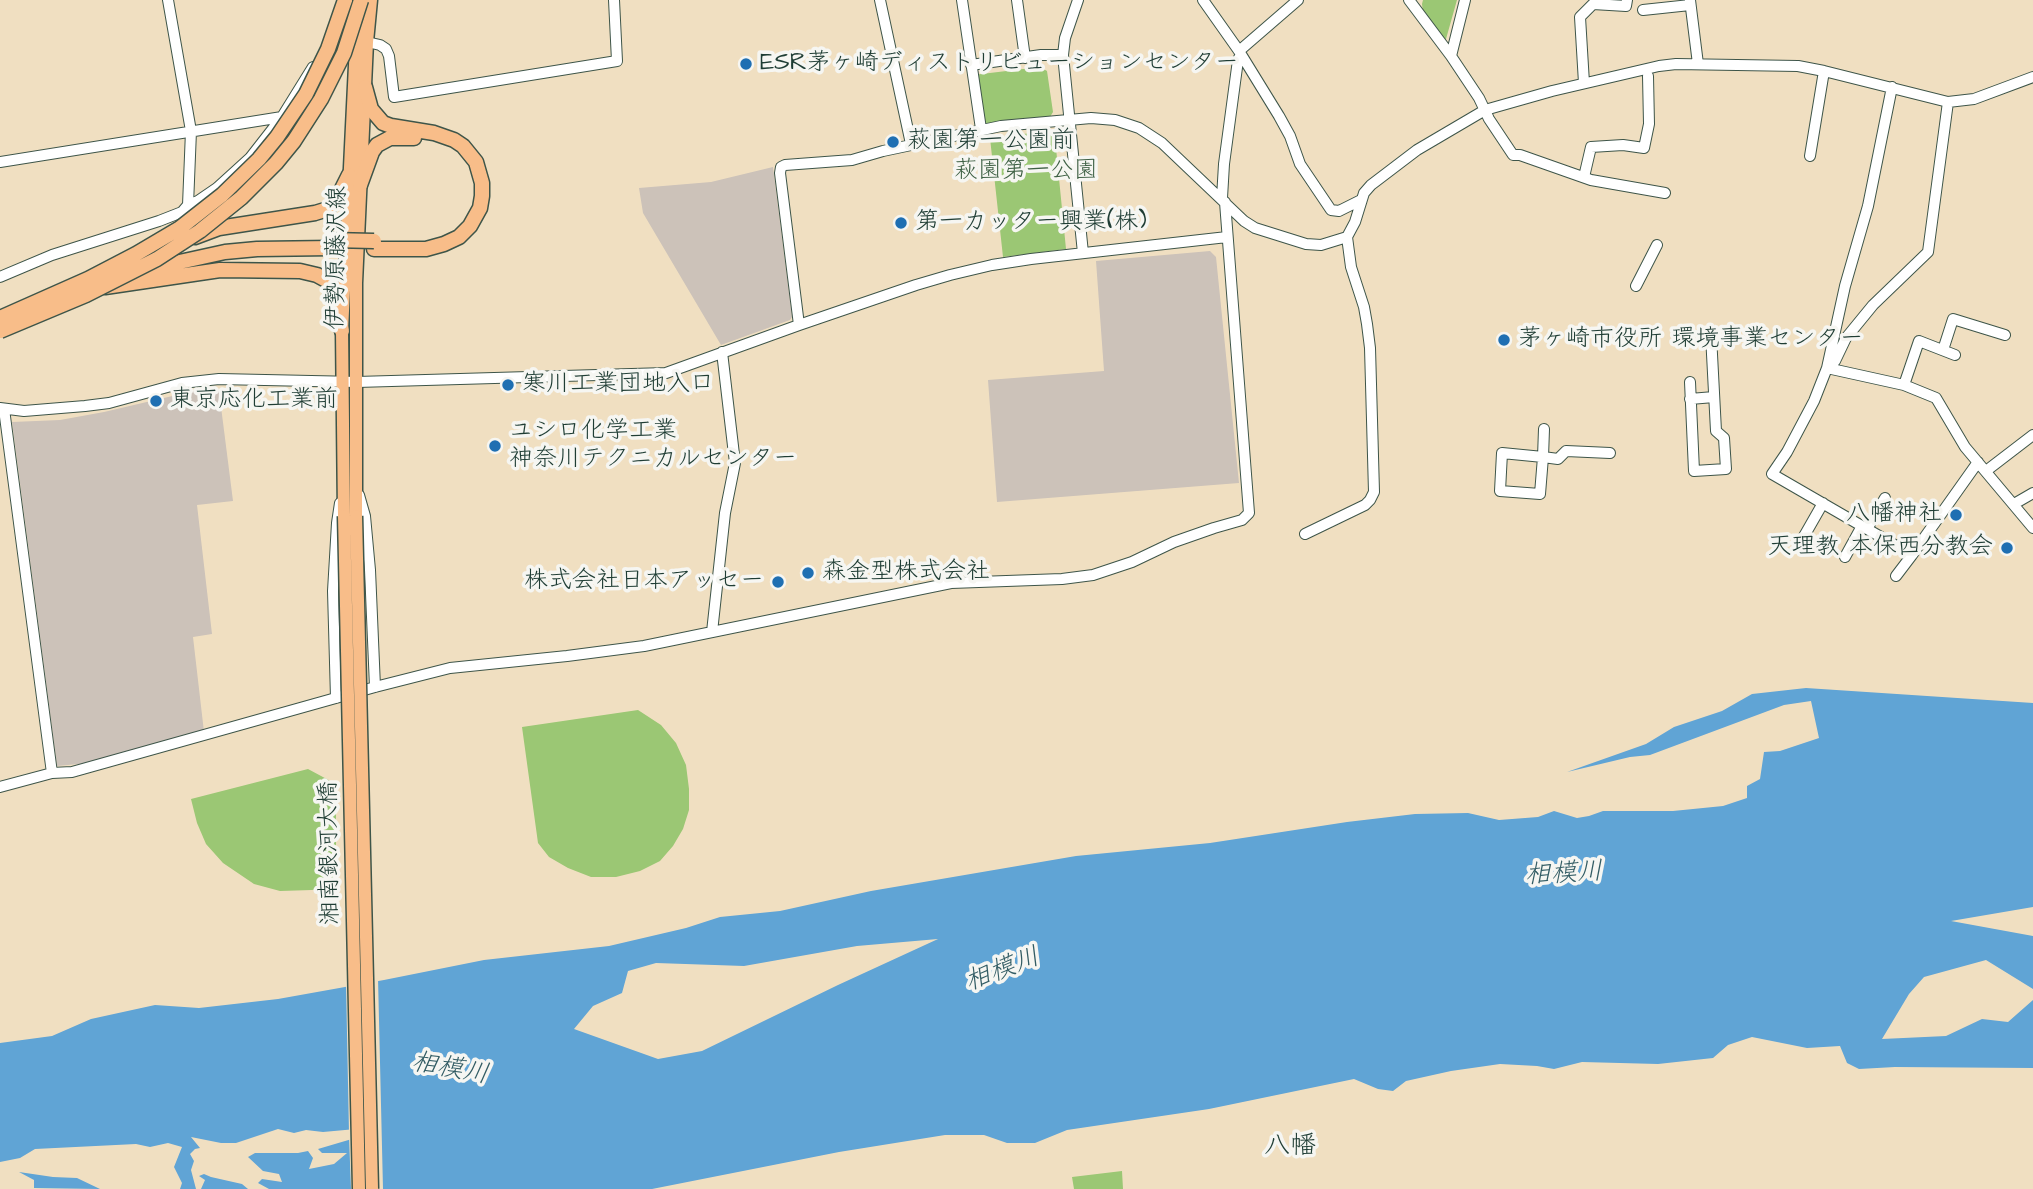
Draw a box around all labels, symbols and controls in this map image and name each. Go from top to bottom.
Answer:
place label: ESR茅ヶ崎ディストリビューションセンター [760,50,1239,78]
marker: ESR茅ヶ崎ディストリビューションセンター [738,56,754,72]
place label: 萩園第一公園前 [907,128,1075,156]
marker: 萩園第一公園前 [885,134,901,150]
park label: 萩園第一公園 [954,158,1098,186]
street label: 伊勢原藤沢線 [322,186,354,330]
place label: 第一カッター興業(株) [915,209,1147,237]
marker: 第一カッター興業(株) [893,215,909,231]
place label: 茅ヶ崎市役所 環境事業センター [1518,326,1864,354]
marker: 茅ヶ崎市役所 環境事業センター [1496,332,1512,348]
place label: 寒川工業団地入口 [522,371,714,399]
marker: 寒川工業団地入口 [500,377,516,393]
place label: 東京応化工業前 [170,387,338,415]
marker: 東京応化工業前 [148,393,164,409]
place label: ユシロ化学工業 神奈川テクニカルセンター [509,418,797,474]
marker: ユシロ化学工業 神奈川テクニカルセンター [487,438,503,454]
place label: 八幡神社 [1846,501,1942,529]
marker: 八幡神社 [1948,507,1964,523]
place label: 天理教 本保西分教会 [1767,534,1993,562]
marker: 天理教 本保西分教会 [1999,540,2015,556]
place label: 森金型株式会社 [822,559,990,587]
marker: 森金型株式会社 [800,565,816,581]
place label: 株式会社日本アッセー [524,568,764,596]
marker: 株式会社日本アッセー [770,574,786,590]
street label: 湘南銀河大橋 [315,781,347,925]
water label: 相模川 [1524,857,1604,893]
water label: 相模川 [961,942,1045,1000]
water label: 相模川 [409,1048,491,1092]
district label: 八幡 [1264,1132,1316,1164]

